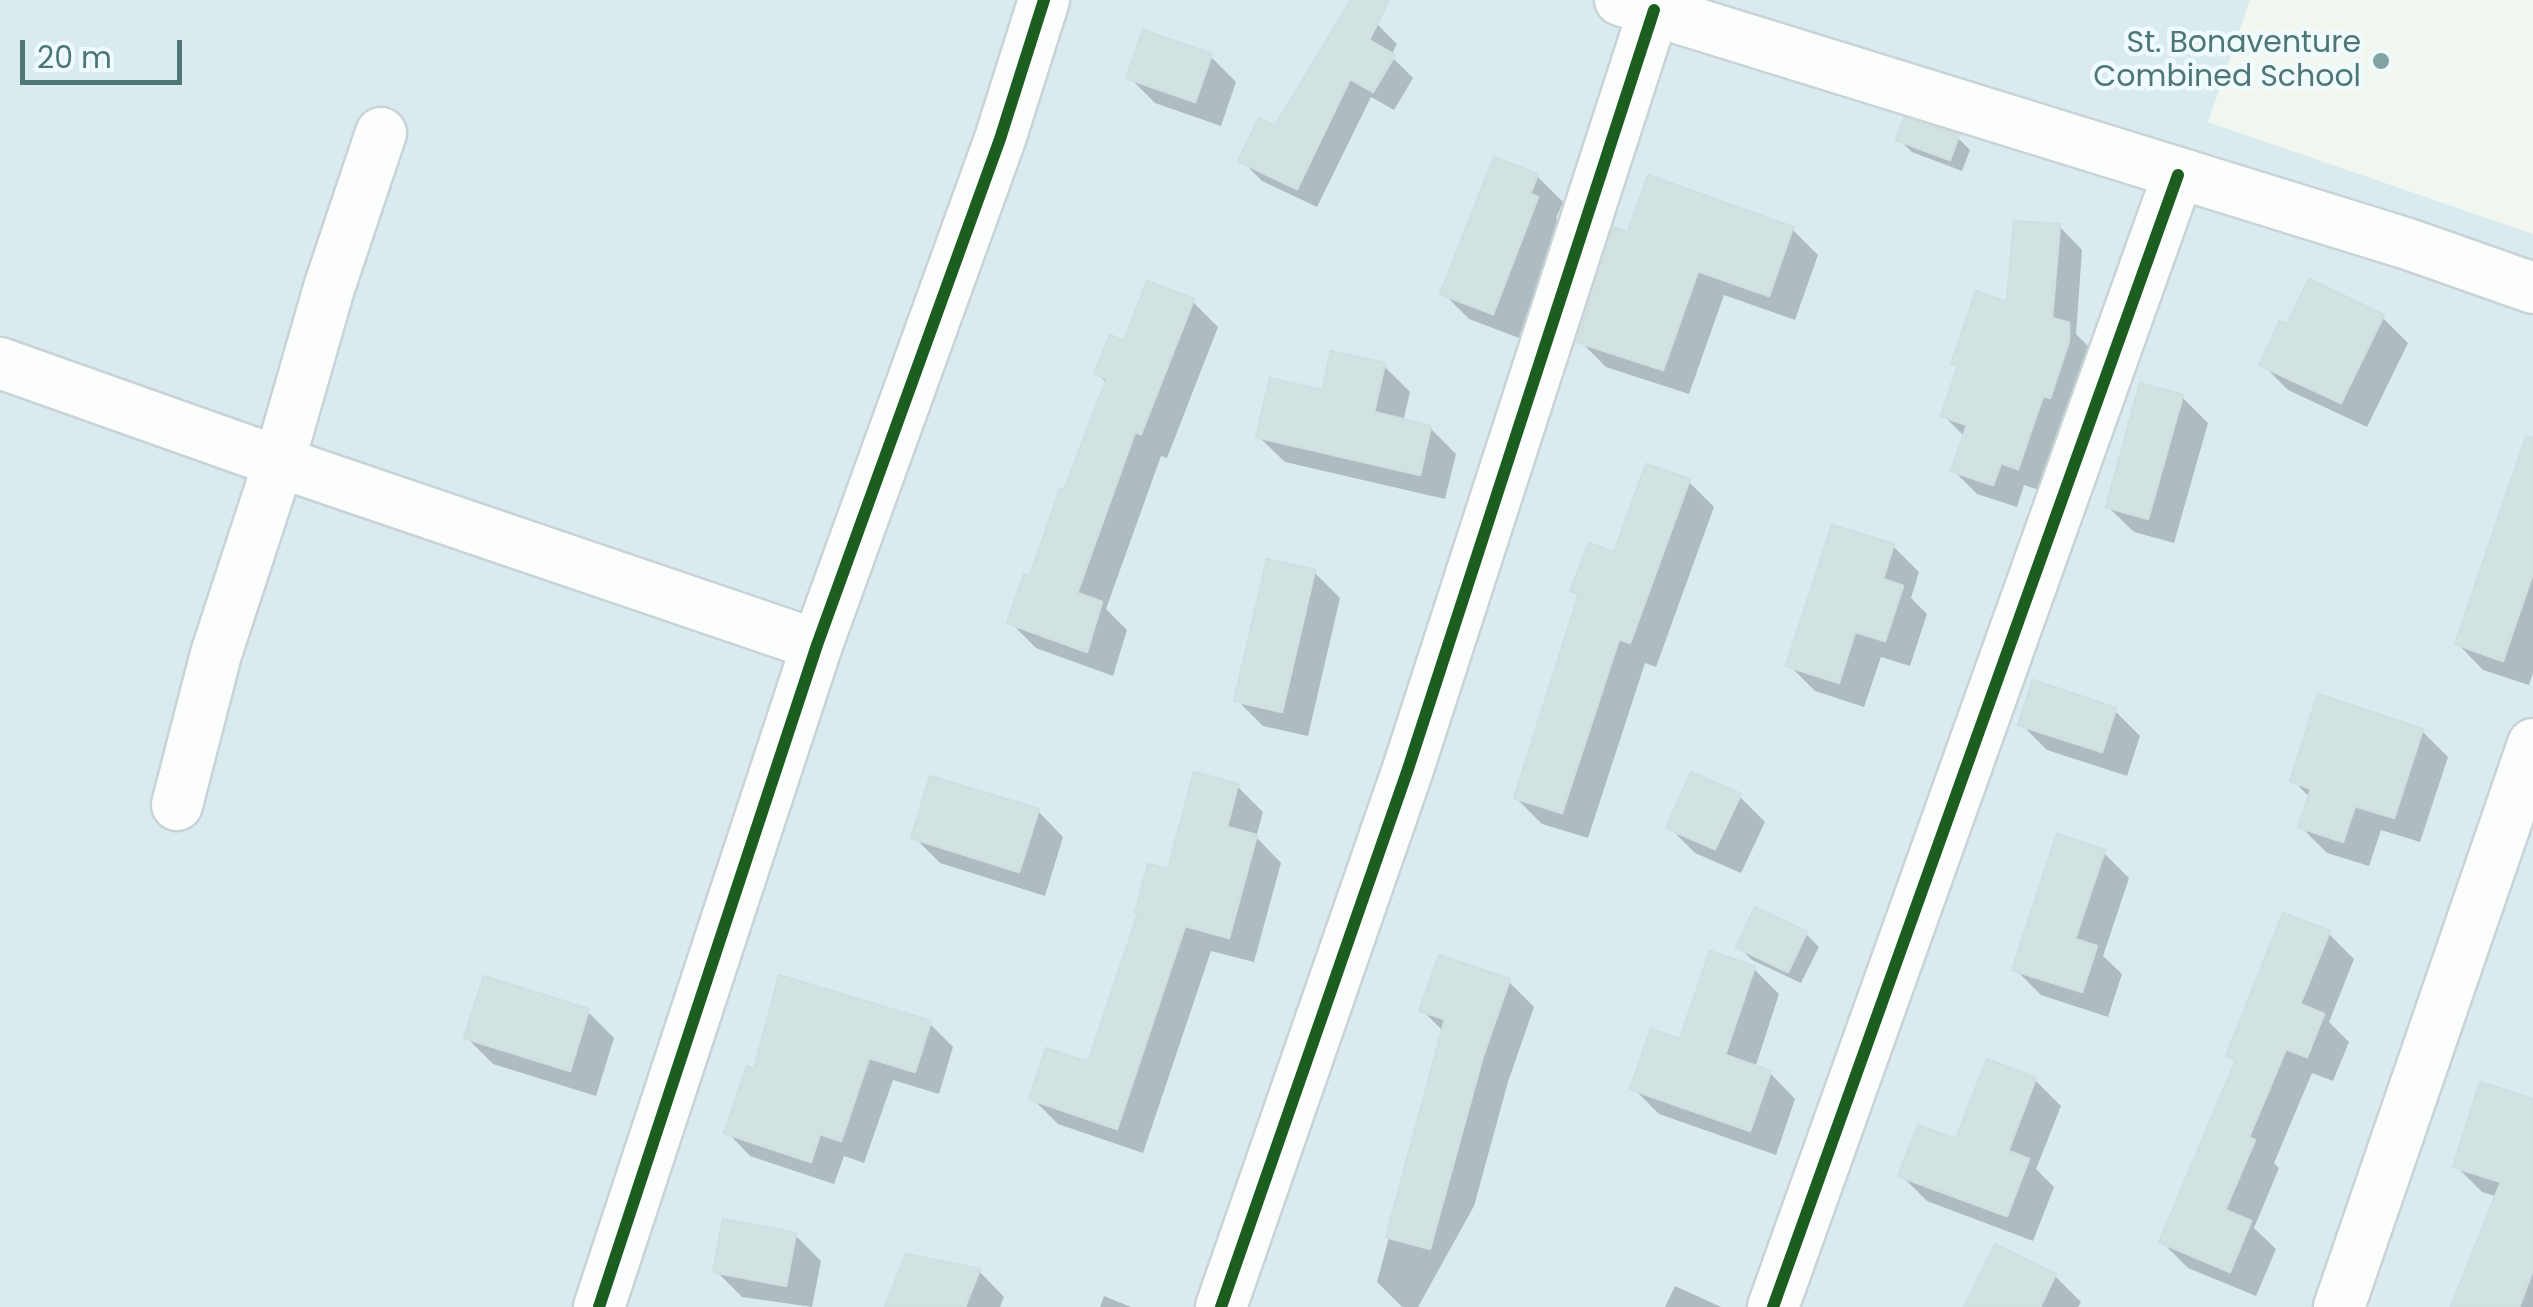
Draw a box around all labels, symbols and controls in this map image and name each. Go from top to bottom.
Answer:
scale bar [25,20,188,82]
place label: St. Bonaventure Combined School [2093,26,2361,96]
text: 20 m [37,36,112,79]
marker: St. Bonaventure Combined School [2370,50,2392,72]

